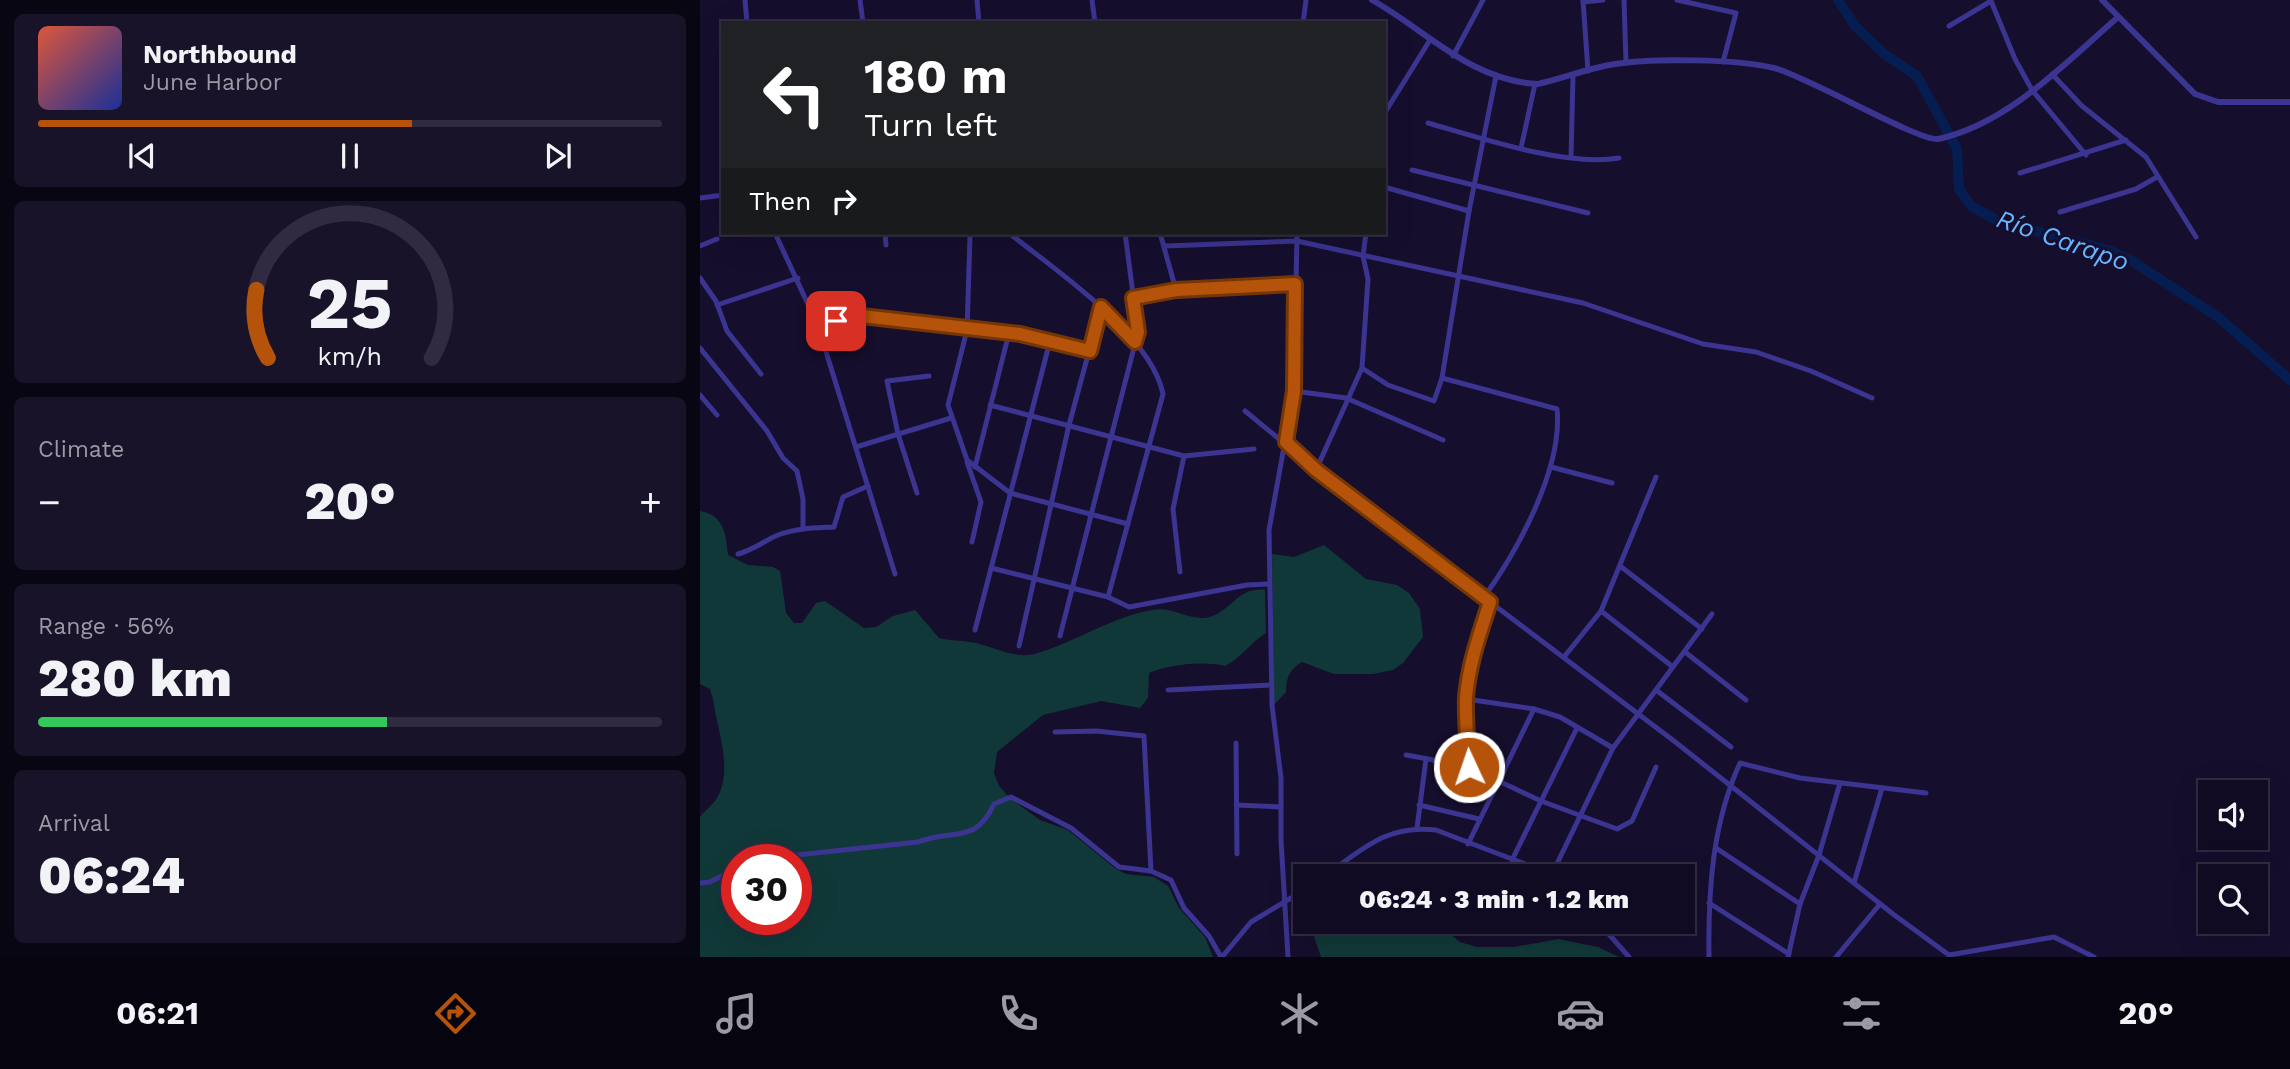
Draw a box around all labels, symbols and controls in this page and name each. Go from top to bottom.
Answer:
text: Northbound [143,39,297,69]
text: 180 m [864,47,1008,105]
icon: left [749,49,840,140]
text: June Harbor [143,69,282,96]
text: Turn left [864,106,997,144]
icon: previous [123,137,161,175]
icon: pause [331,137,369,175]
icon: next [539,137,577,175]
icon: right [825,182,863,220]
text: Then [749,186,811,216]
water label: Río Carapo [1993,203,2133,277]
text: 25 [307,260,393,346]
pin [806,291,866,351]
icon: arrive [817,302,855,340]
text: km/h [318,342,382,371]
text: Climate [38,436,124,463]
text: 20° [304,471,396,532]
text: − [38,480,61,524]
text: + [639,480,662,524]
text: Range · 56% [38,613,174,640]
text: 280 km [38,648,232,709]
position arrow [1432,730,1506,804]
map controls [2198,780,2268,934]
button: sound [2198,780,2268,850]
text: Arrival [38,810,110,837]
speed limit sign: 30 [721,844,812,935]
text: 06:24 [38,845,185,906]
button: search [2198,864,2268,934]
text: 06:24 · 3 min · 1.2 km [1359,884,1629,914]
icon: directions [431,989,480,1038]
icon: music [712,989,761,1038]
icon: phone [994,989,1043,1038]
icon: climate [1275,989,1324,1038]
icon: car [1556,989,1605,1038]
icon: filters [1837,989,1886,1038]
text: 06:21 [116,994,199,1032]
text: 20° [2118,994,2174,1032]

